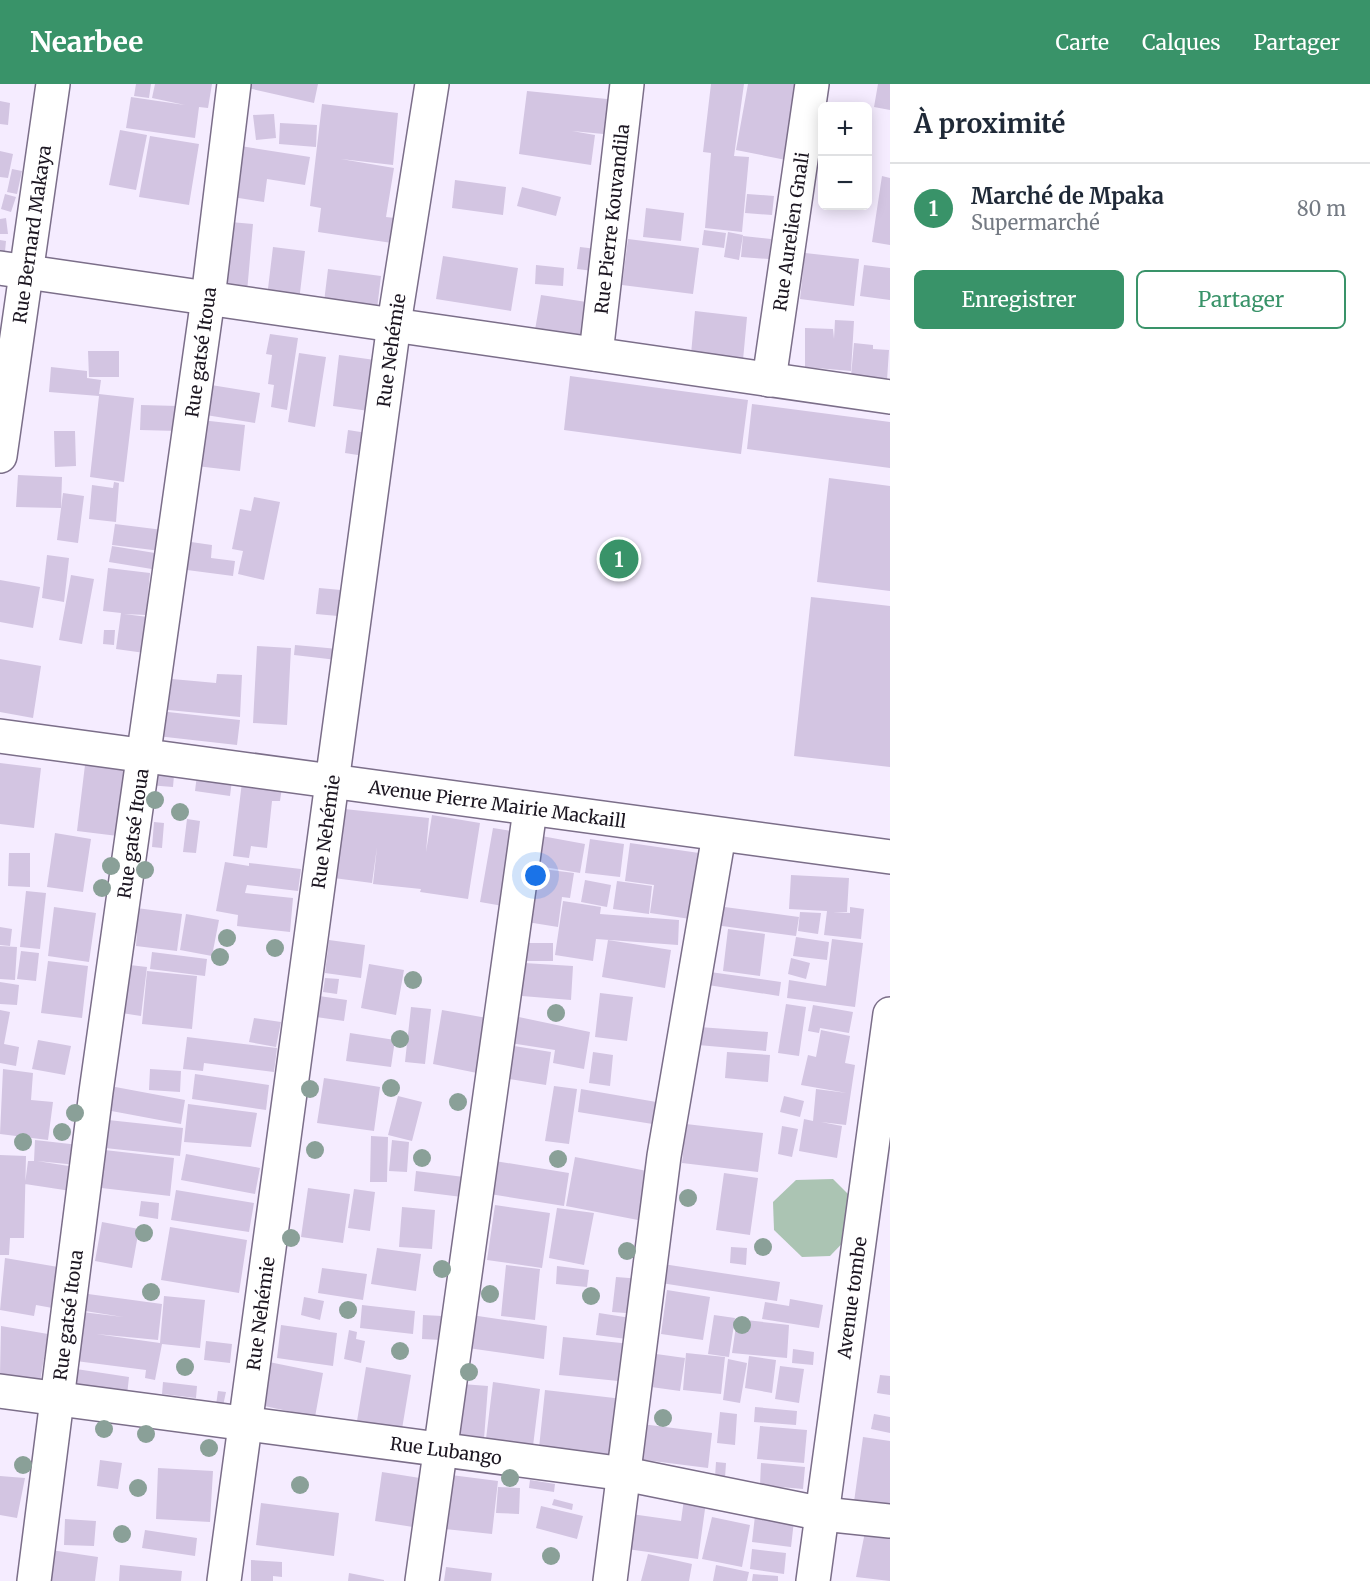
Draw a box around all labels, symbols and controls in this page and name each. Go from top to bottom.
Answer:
text: Nearbee [30,24,143,60]
text: Carte [1056,29,1109,56]
text: Calques [1142,29,1221,56]
text: Partager [1254,29,1340,56]
map controls [818,102,872,210]
button: + [818,102,872,156]
text: À proximité [914,107,1065,140]
street label: Rue Pierre Kouvandila [589,122,634,315]
street label: Rue Bernard Makaya [8,143,56,325]
street label: Rue Aurelien Gnali [768,150,814,313]
button: − [818,156,872,210]
text: Marché de Mpaka [971,182,1164,210]
text: 1 [929,196,938,221]
text: 80 m [1297,196,1346,221]
text: Supermarché [971,210,1100,235]
button: Enregistrer [914,270,1124,329]
button: Partager [1136,270,1346,329]
street label: Rue gatsé Itoua [180,285,221,419]
street label: Rue Nehémie [371,292,410,409]
pin: 1 [600,536,638,582]
street label: Rue gatsé Itoua [112,766,153,900]
street label: Rue Nehémie [306,774,344,890]
street label: Avenue Pierre Mairie Mackaill [366,775,628,833]
your location [521,861,550,890]
street label: Avenue tombe [832,1235,871,1361]
street label: Rue gatsé Itoua [48,1248,87,1382]
street label: Rue Nehémie [241,1255,279,1372]
street label: Rue Lubango [389,1431,503,1469]

